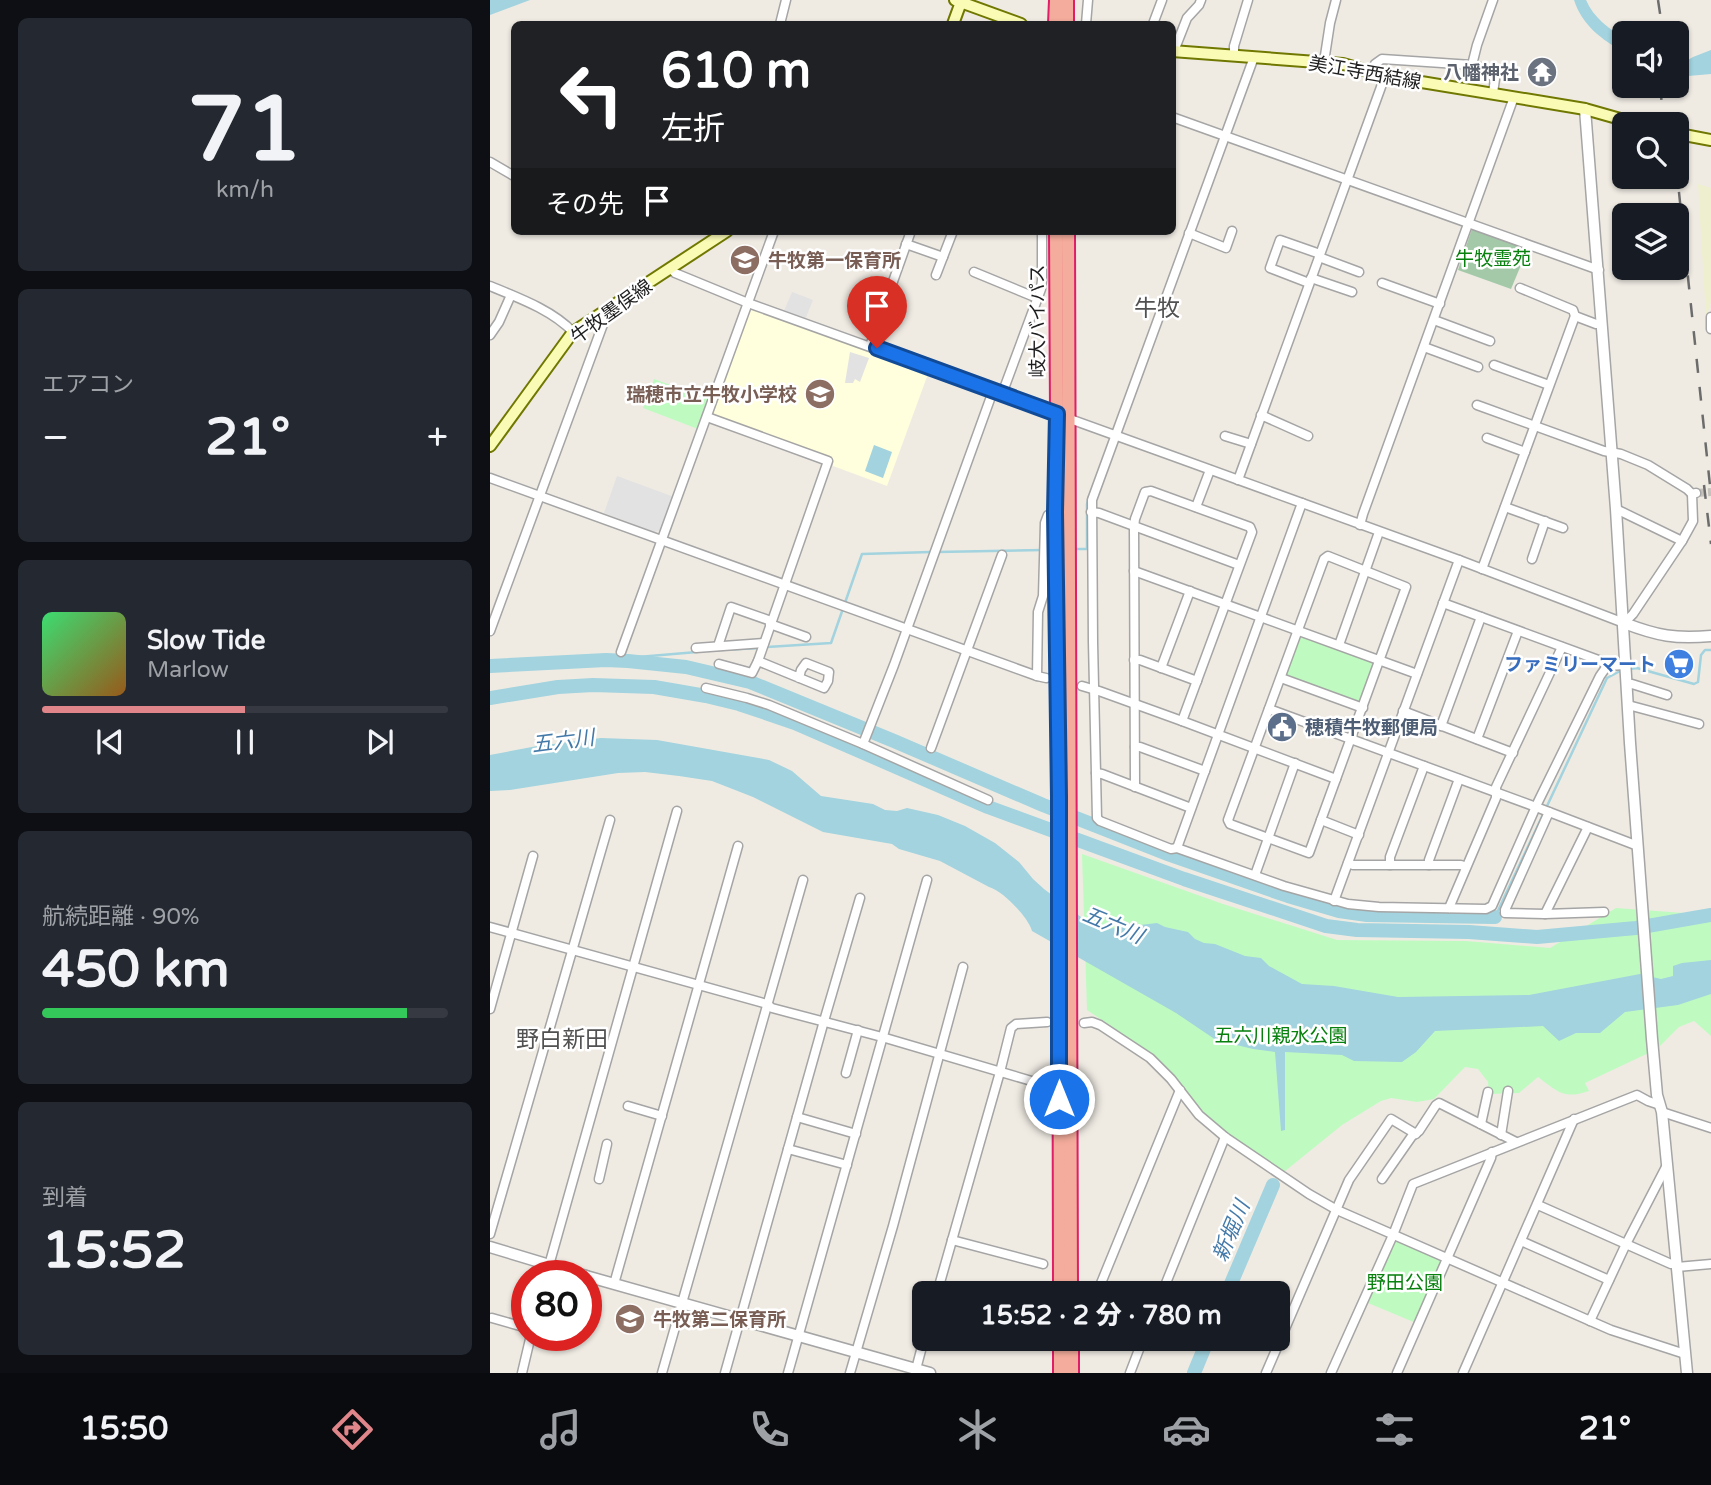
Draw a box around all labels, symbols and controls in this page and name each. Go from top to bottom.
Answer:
map controls [1612,21,1689,280]
button: sound [1612,21,1689,98]
text: 610 m [661,42,811,101]
icon: left [546,49,637,140]
street label: 美江寺西結線 [1307,52,1423,94]
temple icon: 八幡神社 [1525,55,1559,89]
place label: 八幡神社 [1443,62,1519,84]
text: 71 [188,75,302,185]
text: 左折 [661,110,725,148]
button: search [1612,112,1689,189]
text: km/h [216,176,274,204]
icon: arrive [638,182,676,220]
text: その先 [546,189,624,220]
button: layers [1612,203,1689,280]
school or university icon: 牛牧第一保育所 [728,243,762,277]
park label: 牛牧霊苑 [1455,248,1531,270]
place label: 牛牧第一保育所 [768,250,901,272]
street label: 岐大バイパス [1027,264,1049,378]
street label: 牛牧墨俣線 [567,275,656,349]
pin [847,276,907,348]
icon: arrive [858,287,896,325]
district label: 牛牧 [1134,295,1180,323]
text: エアコン [42,371,134,399]
school or university icon: 瑞穂市立牛牧小学校 [803,377,837,411]
place label: 瑞穂市立牛牧小学校 [626,384,797,406]
text: 21° [205,406,290,469]
text: − [42,415,69,461]
text: + [427,415,448,461]
text: Slow Tide [147,625,265,656]
supermarket icon: ファミリーマート [1662,647,1696,681]
place label: ファミリーマート [1504,654,1656,676]
text: Marlow [147,656,229,684]
public building icon: 穂積牛牧郵便局 [1265,710,1299,744]
place label: 穂積牛牧郵便局 [1305,717,1438,739]
icon: previous [91,723,129,761]
icon: pause [226,723,264,761]
icon: next [361,723,399,761]
water label: 五六川 [530,725,598,758]
water label: 五六川 [1079,902,1149,950]
text: 航続距離 · 90% [42,903,200,931]
text: 450 km [42,938,230,1001]
park label: 五六川親水公園 [1214,1025,1348,1047]
district label: 野白新田 [516,1026,608,1054]
position arrow [1022,1062,1096,1136]
text: 到着 [42,1184,88,1212]
water label: 新堀川 [1208,1195,1256,1265]
text: 15:52 [42,1219,186,1282]
speed limit sign: 80 [511,1260,602,1351]
park label: 野田公園 [1367,1272,1443,1294]
text: 15:52 · 2 分 · 780 m [980,1300,1222,1331]
school or university icon: 牛牧第二保育所 [613,1302,647,1336]
place label: 牛牧第二保育所 [653,1309,786,1331]
icon: directions [328,1405,377,1454]
icon: music [536,1405,585,1454]
icon: phone [745,1405,794,1454]
icon: climate [953,1405,1002,1454]
icon: car [1162,1405,1211,1454]
icon: filters [1370,1405,1419,1454]
text: 15:50 [80,1410,168,1448]
text: 21° [1579,1410,1631,1448]

